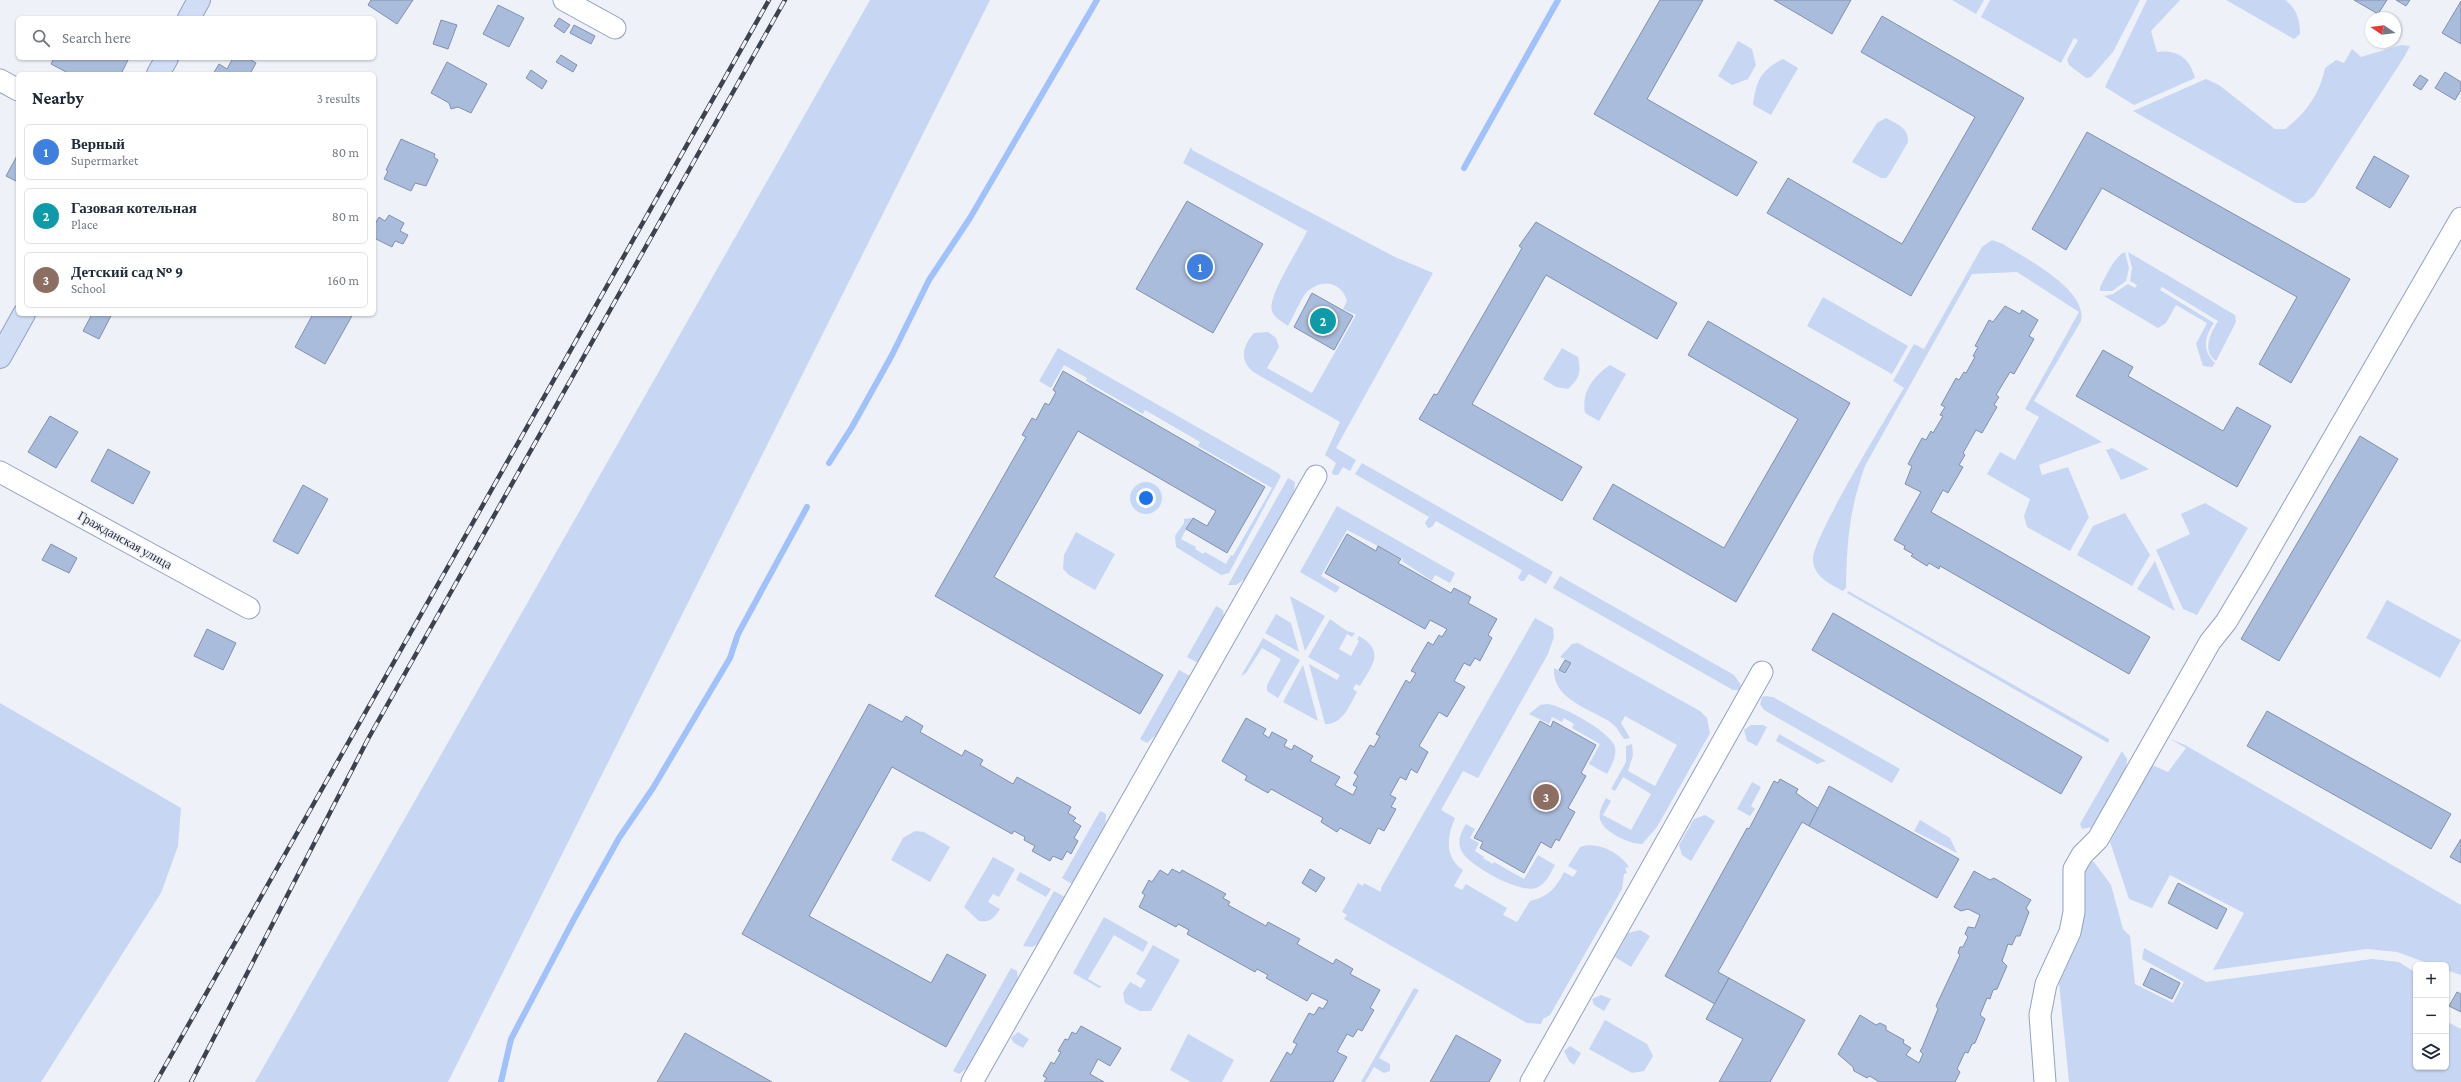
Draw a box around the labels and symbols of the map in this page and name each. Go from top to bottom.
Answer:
north arrow [2365,12,2401,48]
pin: 1 [1187,252,1213,282]
pin: 2 [1310,306,1336,336]
your location [1136,488,1156,508]
street label: Гражданская улица [75,508,175,572]
pin: 3 [1533,782,1559,812]

